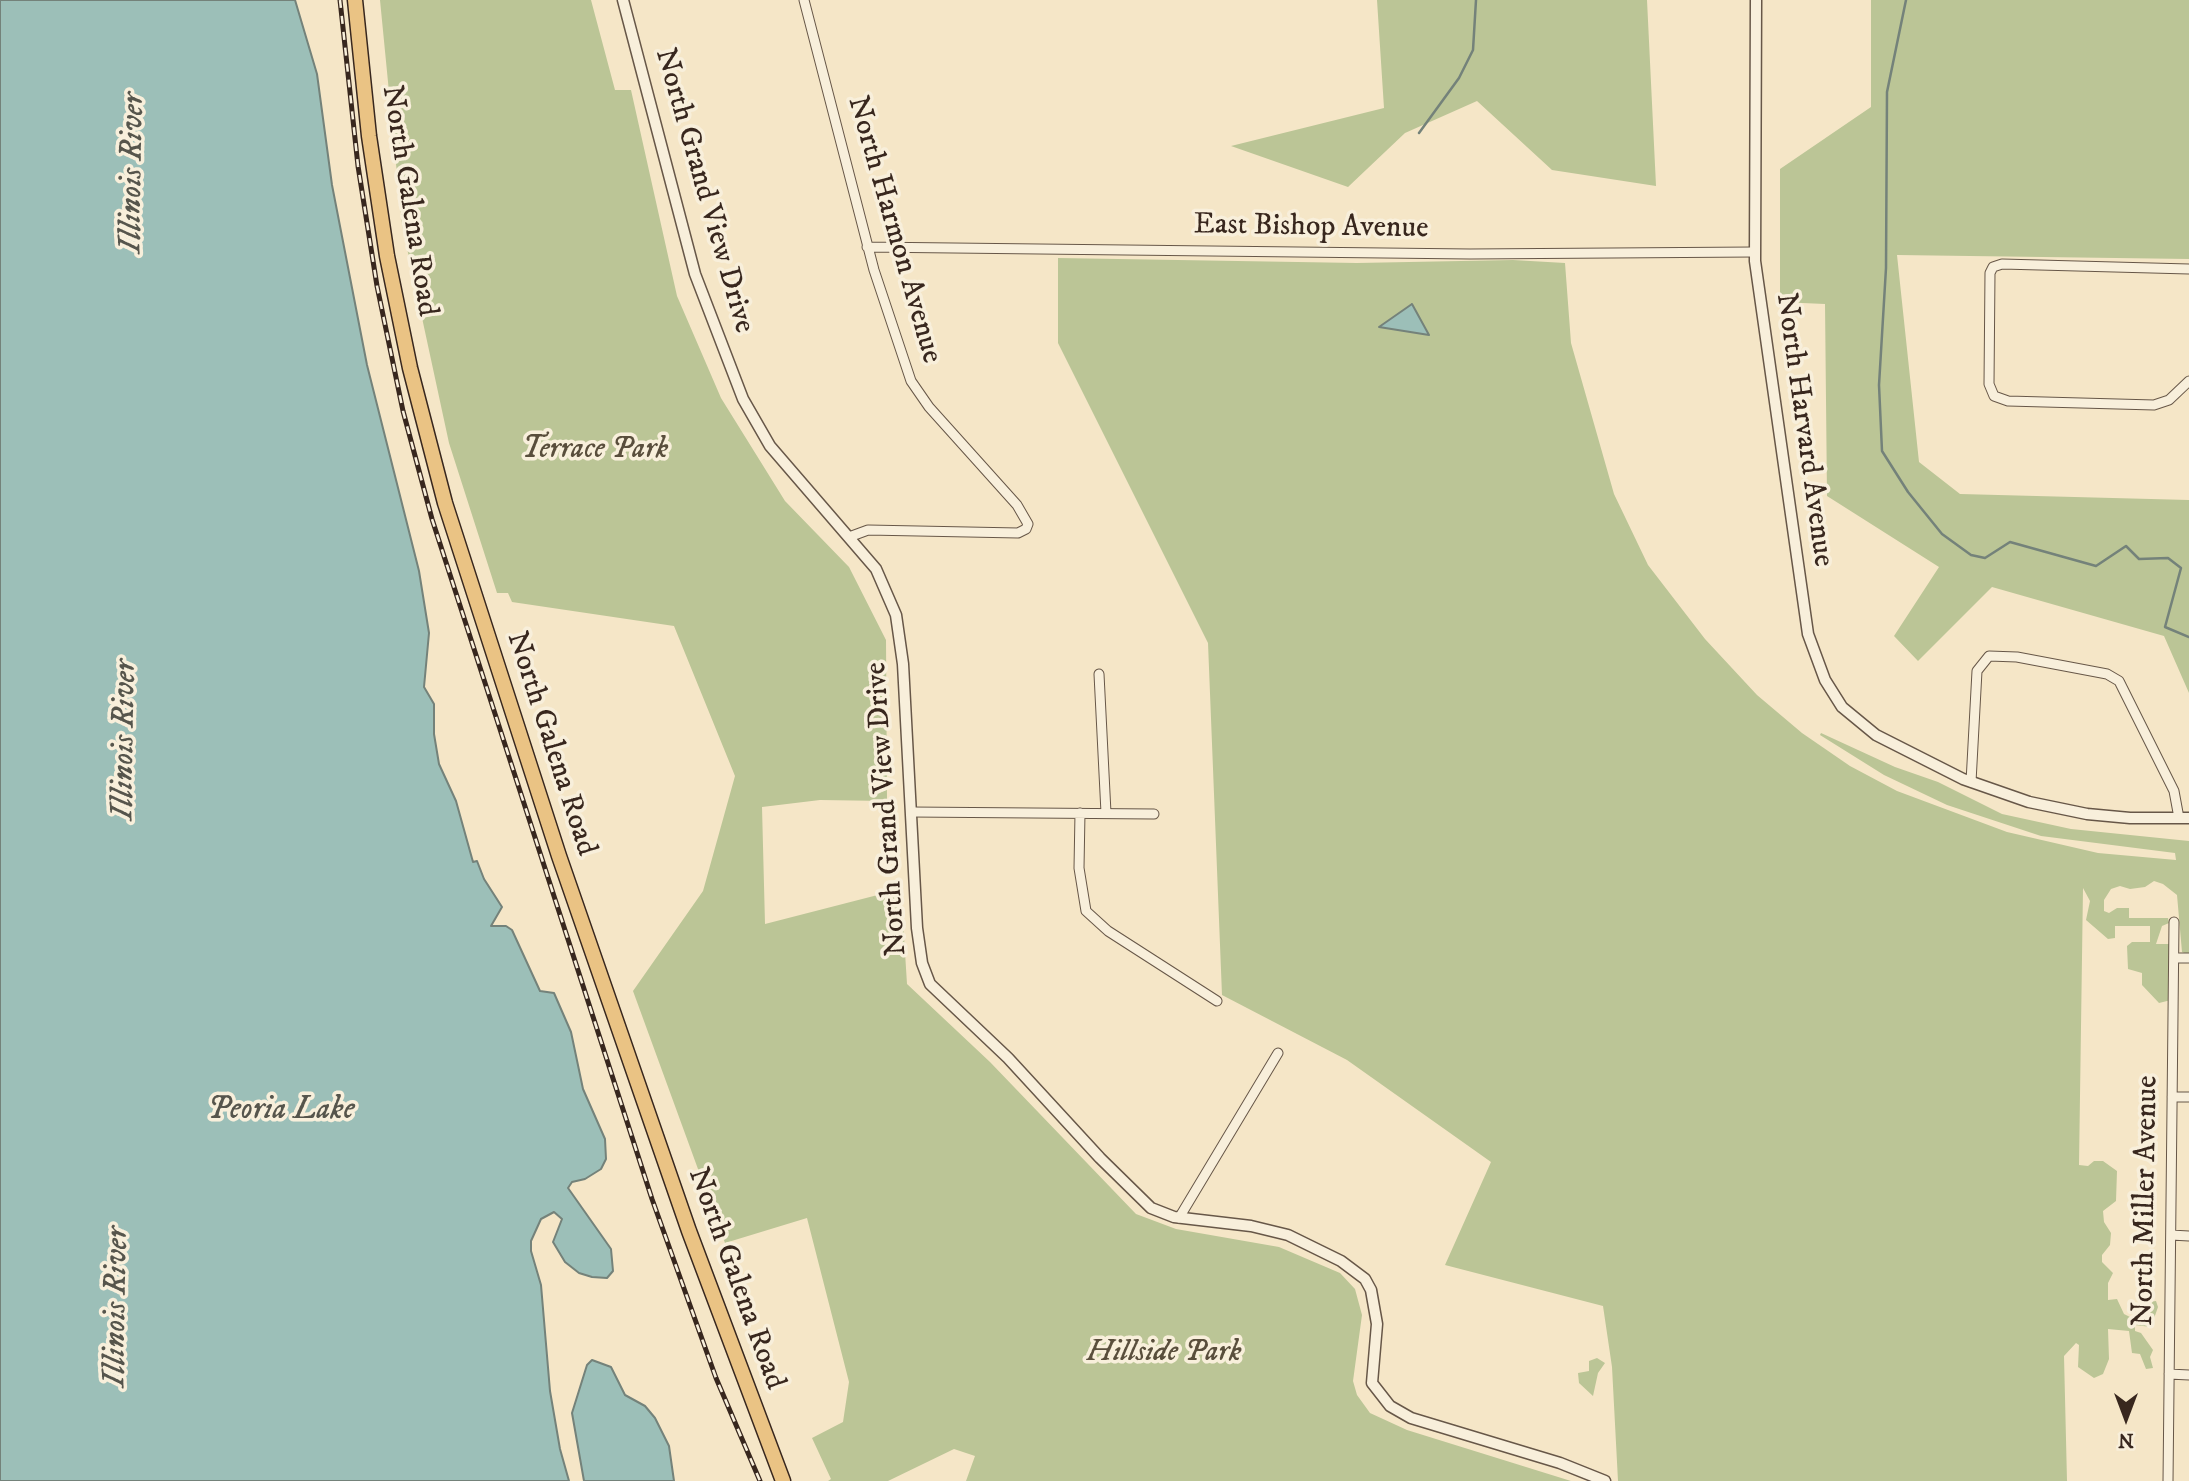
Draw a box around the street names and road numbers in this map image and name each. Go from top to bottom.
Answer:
street label: North Grand View Drive [645,44,761,338]
street label: North Galena Road [372,83,444,319]
street label: North Harmon Avenue [838,92,948,368]
street label: East Bishop Avenue [1193,208,1429,248]
street label: North Harvard Avenue [1766,291,1840,569]
street label: North Galena Road [497,627,603,861]
street label: North Grand View Drive [860,661,916,957]
street label: North Miller Avenue [2127,1075,2167,1327]
street label: North Galena Road [678,1163,792,1395]

